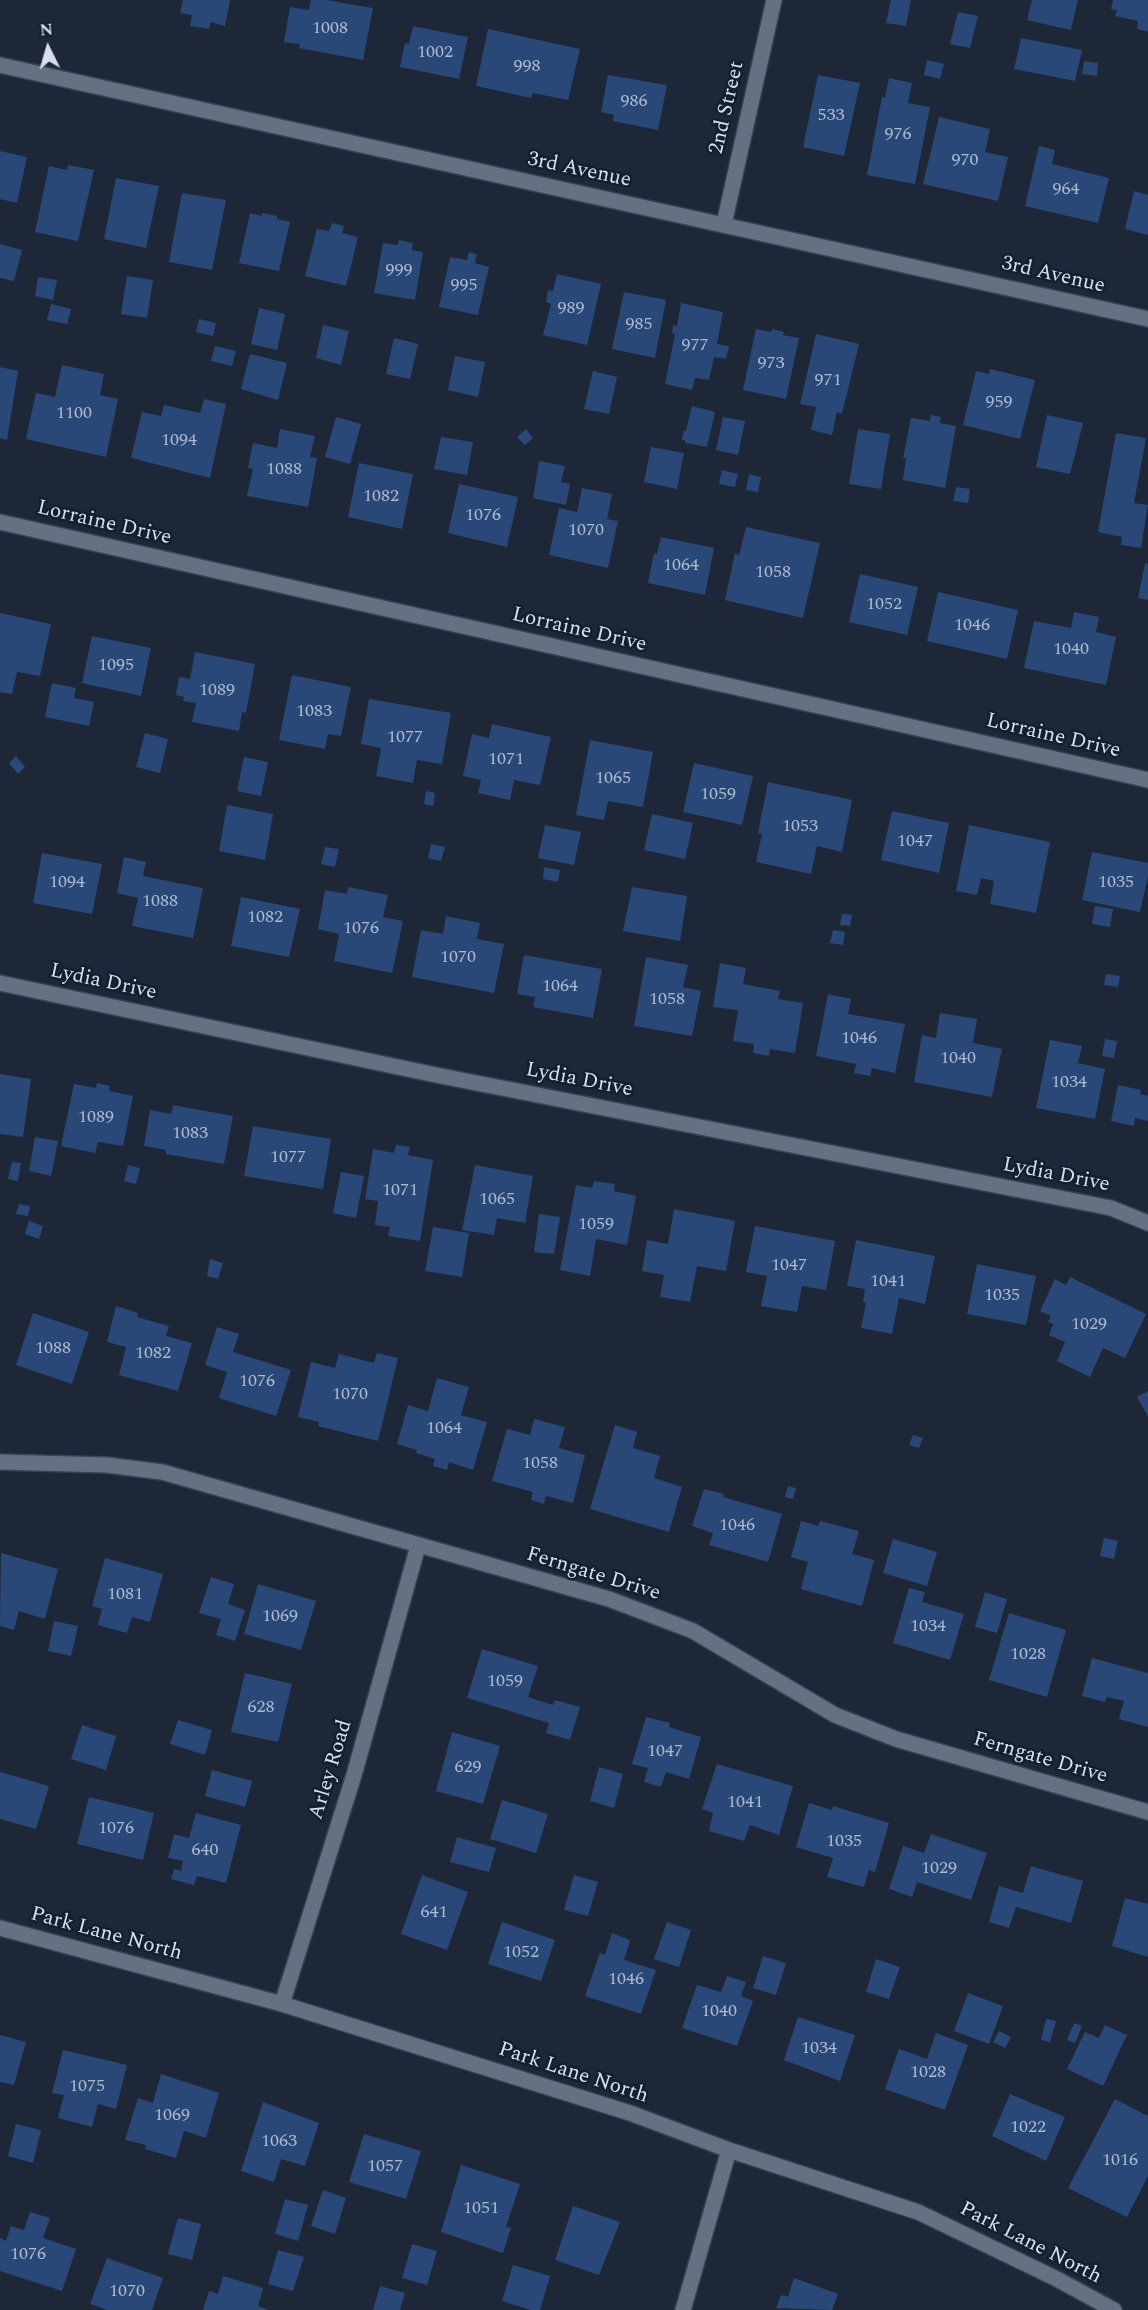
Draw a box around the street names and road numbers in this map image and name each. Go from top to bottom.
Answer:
street label: 2nd Street [705,59,751,157]
street label: 3rd Avenue [525,148,633,194]
street label: 3rd Avenue [999,252,1107,300]
street label: Lorraine Drive [34,496,174,552]
street label: Lorraine Drive [509,603,649,659]
street label: Lorraine Drive [983,709,1123,765]
street label: Lydia Drive [47,959,159,1007]
street label: Lydia Drive [523,1058,635,1104]
street label: Lydia Drive [1000,1153,1112,1199]
street label: Ferngate Drive [523,1543,663,1607]
street label: Arley Road [305,1717,359,1823]
street label: Ferngate Drive [970,1728,1110,1790]
street label: Park Lane North [27,1903,185,1967]
street label: Park Lane North [495,2038,651,2110]
street label: Park Lane North [955,2197,1105,2291]

